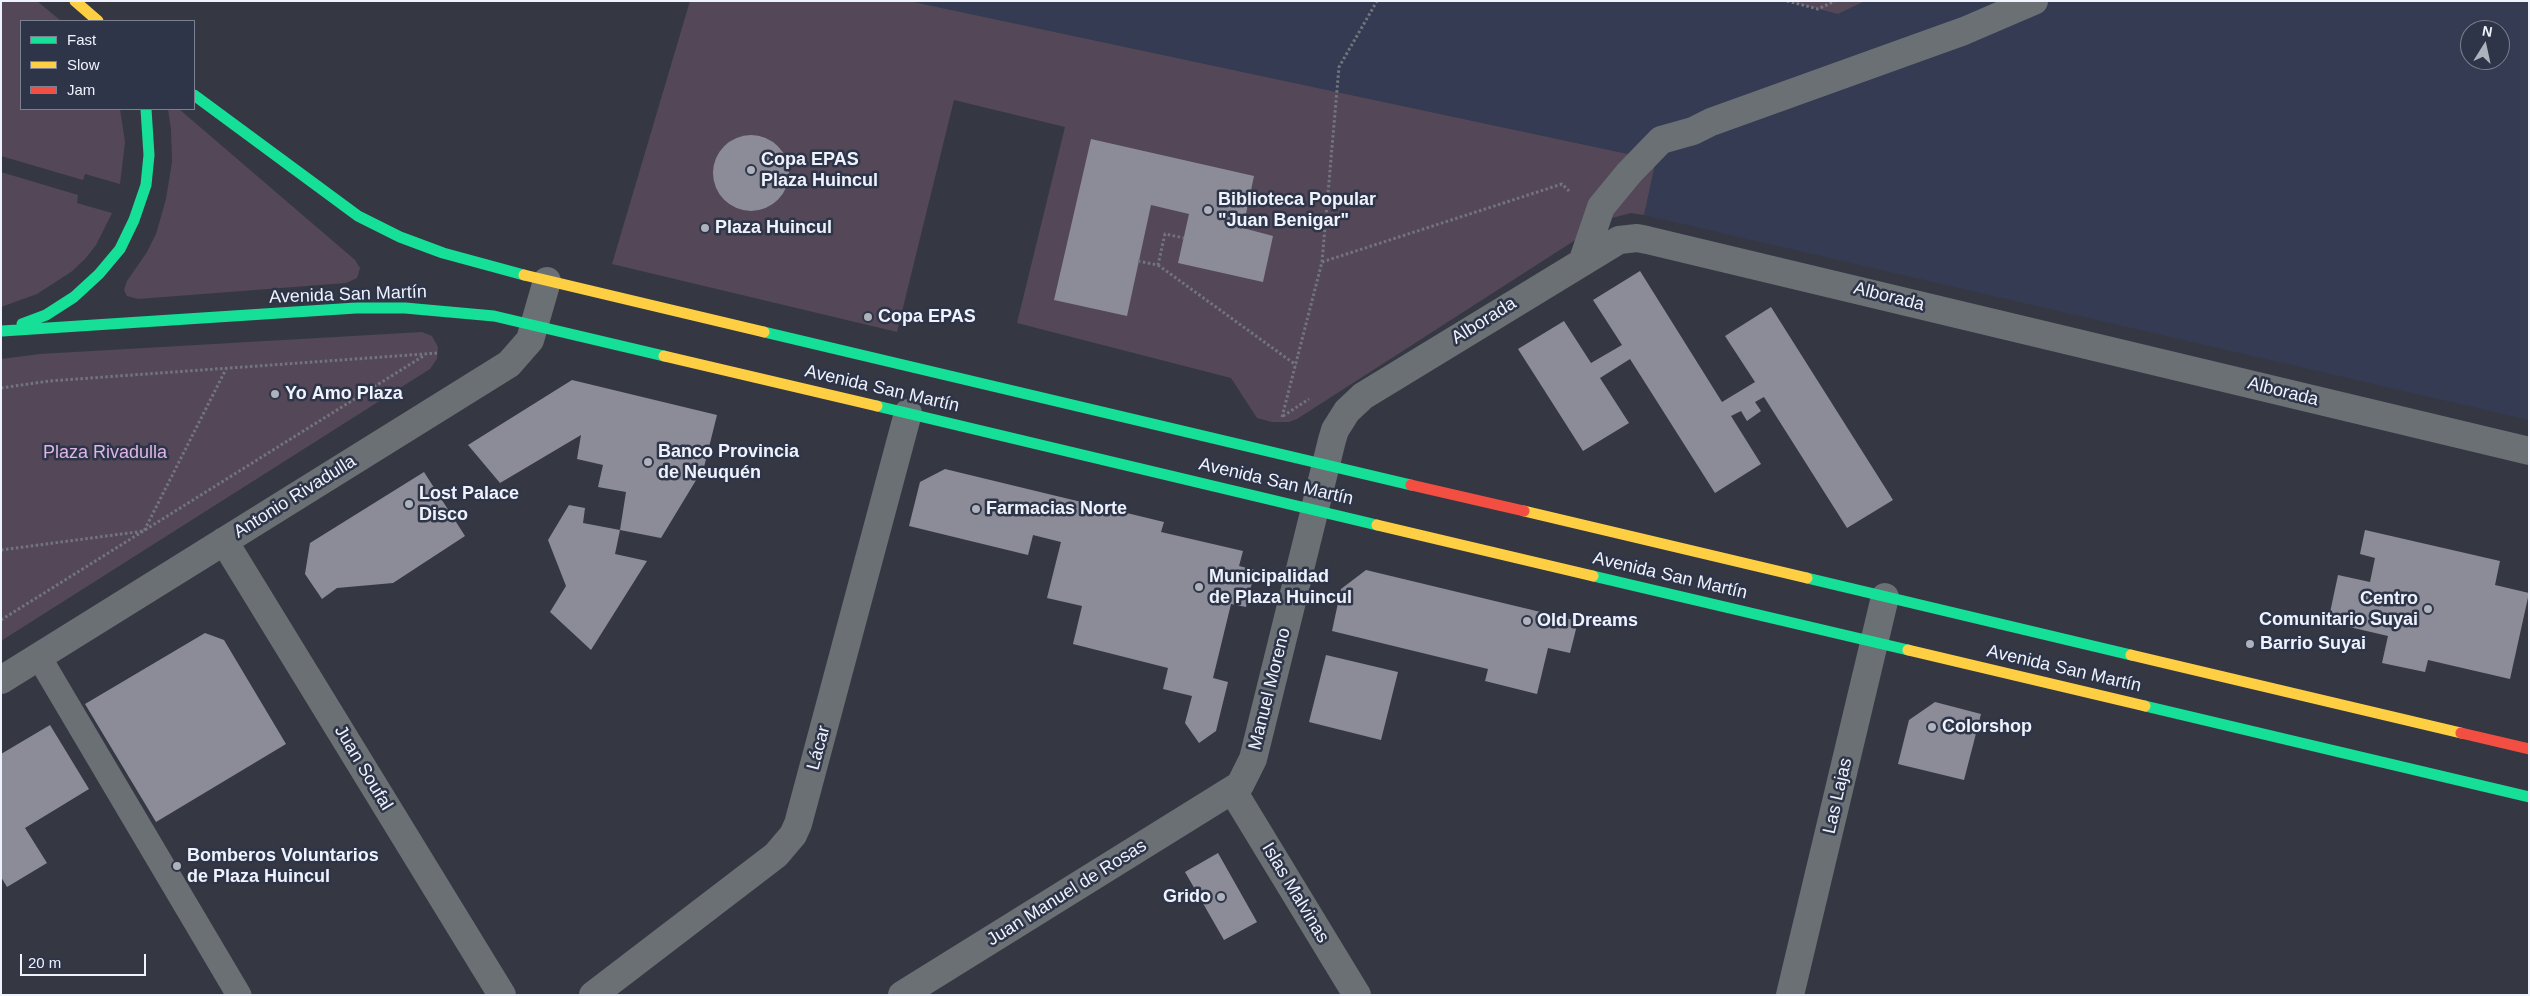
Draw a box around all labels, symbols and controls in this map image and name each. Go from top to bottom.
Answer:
legend [20,20,195,110]
north arrow [2460,20,2510,70]
text: N [2481,22,2494,40]
text: Fast [67,31,96,48]
text: Slow [67,56,100,73]
text: Jam [67,81,95,98]
place label: Copa EPAS Plaza Huincul [761,149,878,192]
marker: Copa EPAS Plaza Huincul [745,164,757,176]
place label: Biblioteca Popular "Juan Benigar" [1218,189,1376,232]
marker: Biblioteca Popular "Juan Benigar" [1202,204,1214,216]
place label: Plaza Huincul [715,217,832,239]
marker: Plaza Huincul [699,222,711,234]
street label: Alborada [1851,278,1927,316]
street label: Avenida San Martín [269,281,427,309]
street label: Alborada [1448,293,1520,349]
place label: Copa EPAS [878,306,976,328]
marker: Copa EPAS [862,311,874,323]
street label: Avenida San Martín [803,361,961,417]
street label: Alborada [2245,373,2321,411]
place label: Yo Amo Plaza [285,383,403,405]
marker: Yo Amo Plaza [269,388,281,400]
place label: Banco Provincia de Neuquén [658,441,799,484]
park label: Plaza Rivadulla [43,442,167,464]
street label: Antonio Rivadulla [230,451,360,543]
street label: Avenida San Martín [1197,454,1355,510]
marker: Banco Provincia de Neuquén [642,456,654,468]
place label: Lost Palace Disco [419,483,519,526]
marker: Lost Palace Disco [403,498,415,510]
place label: Farmacias Norte [986,498,1127,520]
marker: Farmacias Norte [970,503,982,515]
street label: Avenida San Martín [1591,548,1749,604]
place label: Municipalidad de Plaza Huincul [1209,566,1352,608]
marker: Municipalidad de Plaza Huincul [1193,581,1205,593]
place label: Centro Comunitario Suyai [2259,588,2418,630]
marker: Centro Comunitario Suyai [2422,603,2434,615]
place label: Old Dreams [1537,610,1638,632]
marker: Old Dreams [1521,615,1533,627]
street label: Manuel Moreno [1244,626,1296,752]
place label: Barrio Suyai [2260,633,2366,655]
marker: Barrio Suyai [2244,638,2256,650]
street label: Avenida San Martín [1985,641,2143,697]
place label: Colorshop [1942,716,2032,738]
marker: Colorshop [1926,721,1938,733]
street label: Juan Soufal [329,722,397,814]
street label: Lácar [803,723,835,773]
street label: Las Lajas [1819,756,1857,836]
street label: Juan Manuel de Rosas [983,835,1151,951]
street label: Islas Malvinas [1257,839,1333,947]
place label: Bomberos Voluntarios de Plaza Huincul [187,845,379,888]
marker: Bomberos Voluntarios de Plaza Huincul [171,860,183,872]
place label: Grido [1163,886,1211,908]
marker: Grido [1215,891,1227,903]
scale bar [22,944,149,976]
text: 20 m [28,954,61,971]

